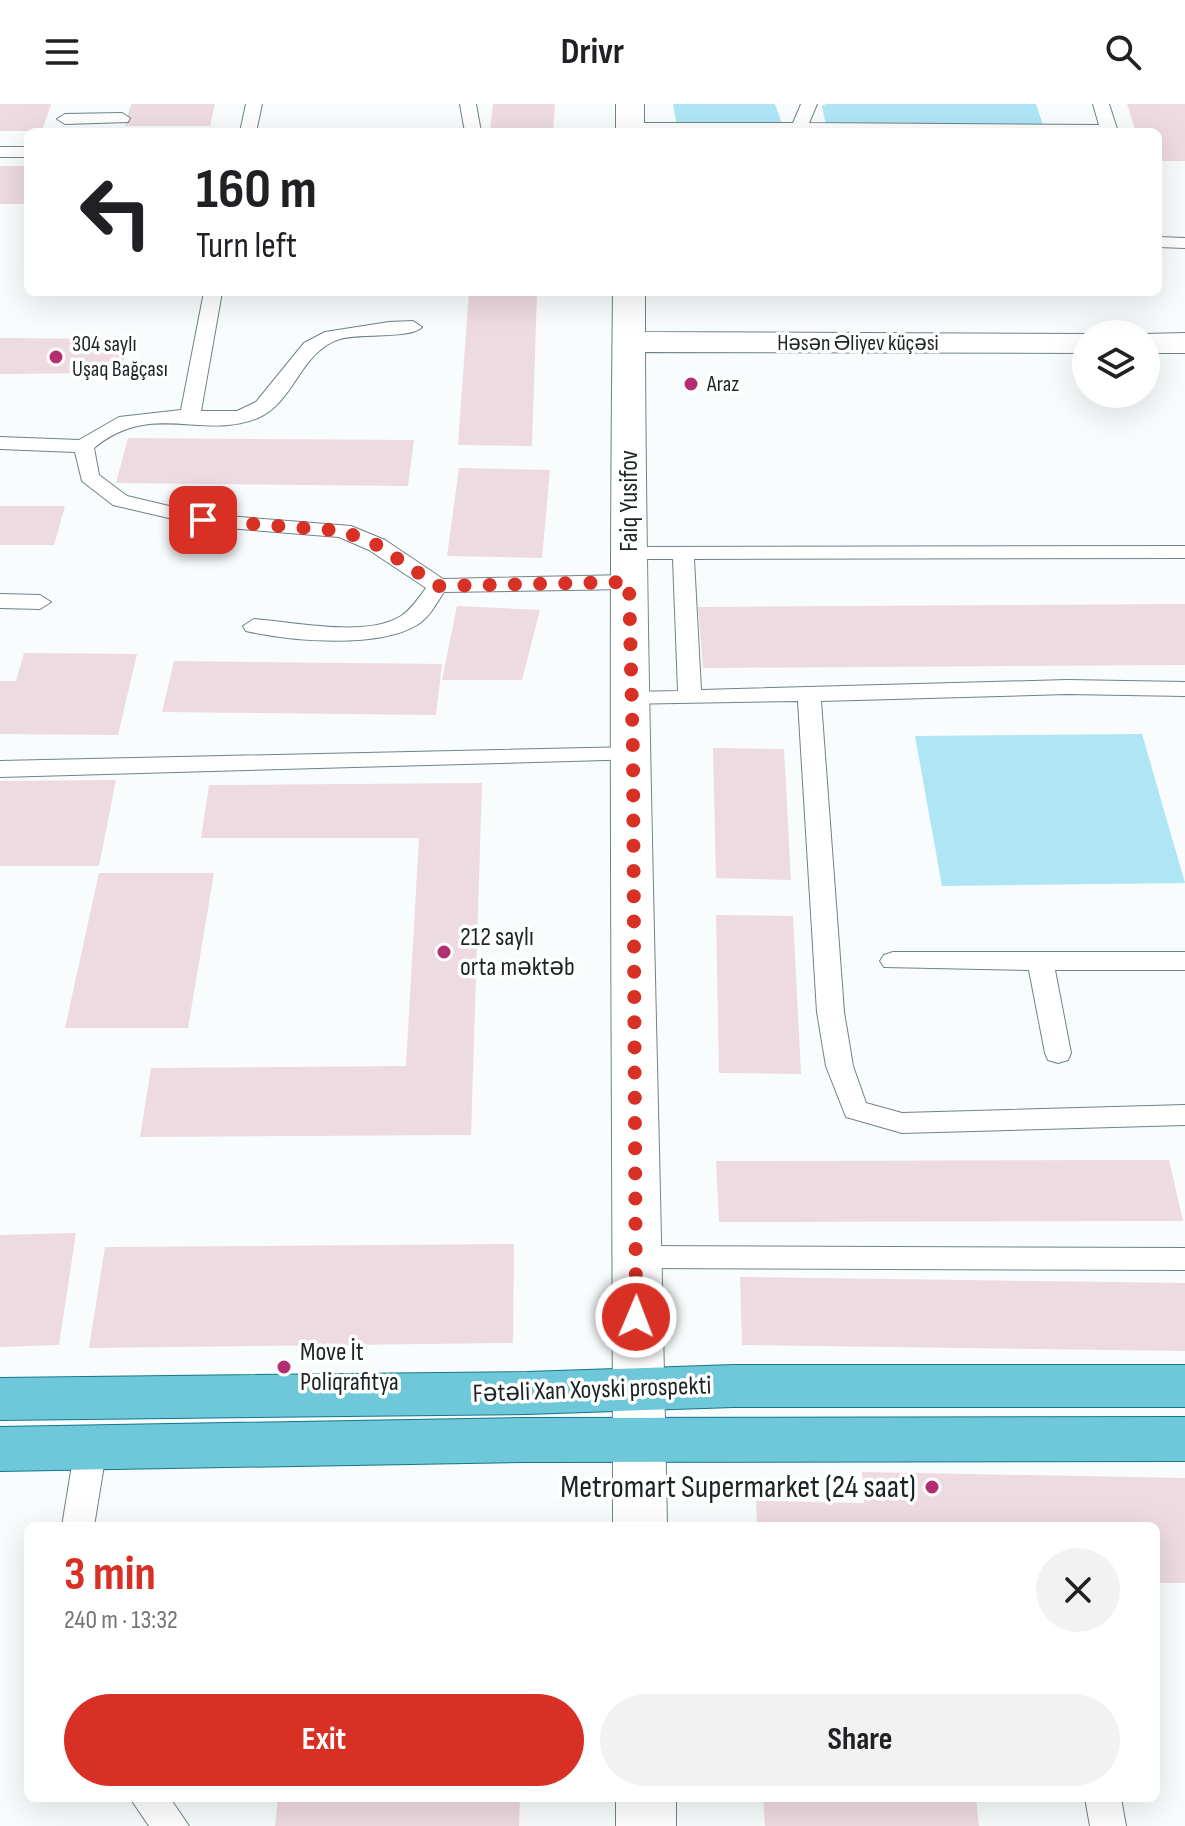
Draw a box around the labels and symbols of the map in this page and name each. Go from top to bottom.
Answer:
street label: Həsən Əliyev küçəsi [777,330,939,357]
place label: 304 saylı Uşaq Bağçası [72,331,168,383]
marker: 304 saylı Uşaq Bağçası [47,348,65,366]
place label: Araz [706,371,739,398]
marker: Araz [682,375,700,393]
street label: Faiq Yusifov [614,450,645,552]
pin [169,486,237,554]
place label: 212 saylı orta məktəb [460,922,575,983]
marker: 212 saylı orta məktəb [435,943,453,961]
position arrow [594,1275,678,1359]
place label: Move İt Poliqrafitya [300,1337,399,1398]
marker: Move İt Poliqrafitya [275,1358,293,1376]
street label: Fətəli Xan Xoyski prospekti [472,1370,712,1410]
place label: Metromart Supermarket (24 saat) [560,1468,916,1507]
marker: Metromart Supermarket (24 saat) [923,1478,941,1496]

